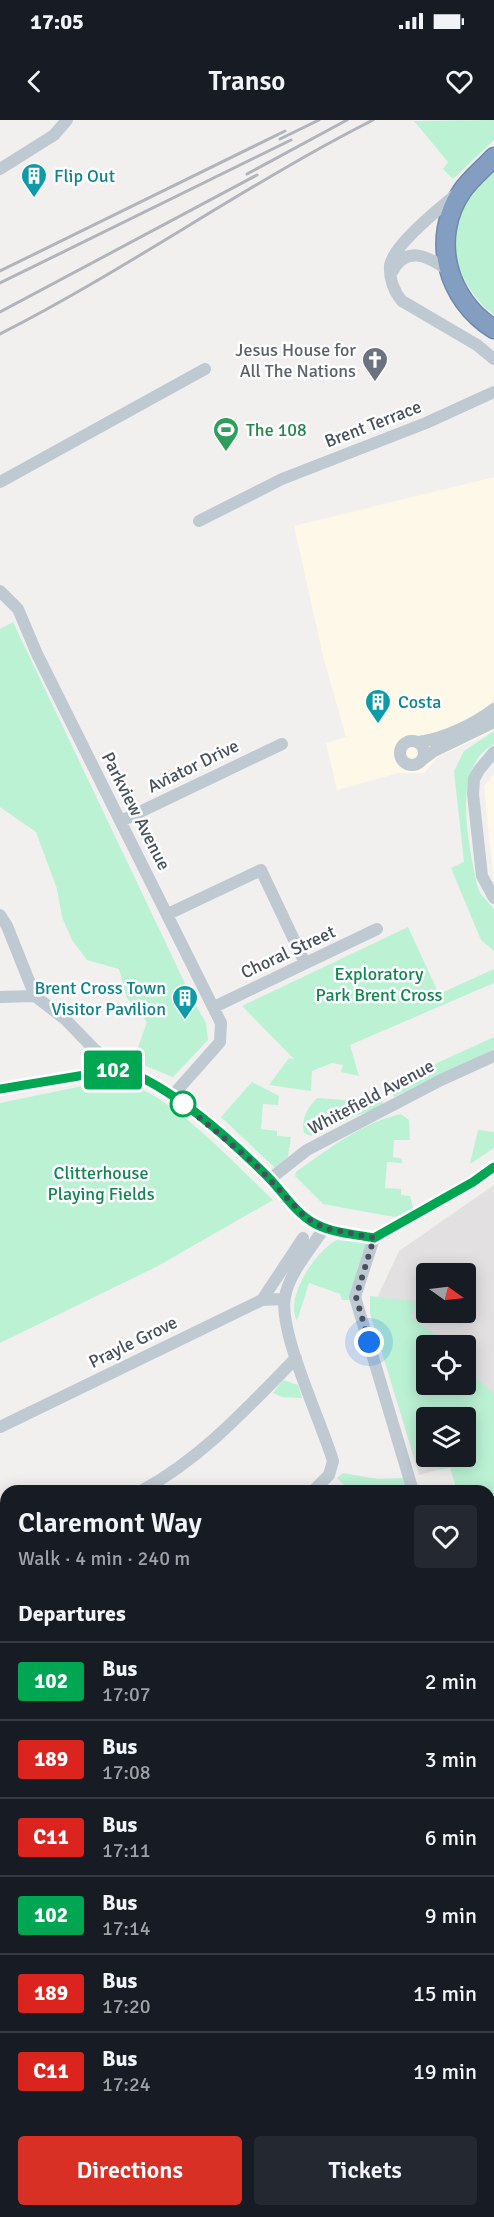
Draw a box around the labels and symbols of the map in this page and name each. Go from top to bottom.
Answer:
building icon: Flip Out [19,161,49,199]
place label: Flip Out [54,165,115,187]
place label: Jesus House for All The Nations [235,339,356,382]
church icon: Jesus House for All The Nations [360,345,390,383]
street label: Brent Terrace [321,395,425,453]
sports icon: The 108 [211,415,241,453]
place label: The 108 [246,419,307,441]
building icon: Costa [363,687,393,725]
place label: Costa [398,691,441,713]
street label: Aviator Drive [144,734,242,798]
street label: Parkview Avenue [97,748,175,874]
street label: Choral Street [237,921,339,983]
park label: Exploratory Park Brent Cross [316,963,443,1006]
place label: Brent Cross Town Visitor Pavilion [34,977,166,1020]
building icon: Brent Cross Town Visitor Pavilion [170,983,200,1021]
line badge: 102 [78,1050,148,1090]
street label: Whitefield Avenue [304,1055,438,1139]
unlabelled marker [170,1091,196,1117]
park label: Clitterhouse Playing Fields [47,1162,155,1205]
north arrow [416,1263,476,1323]
street label: Prayle Grove [85,1311,181,1373]
your location [354,1327,384,1357]

